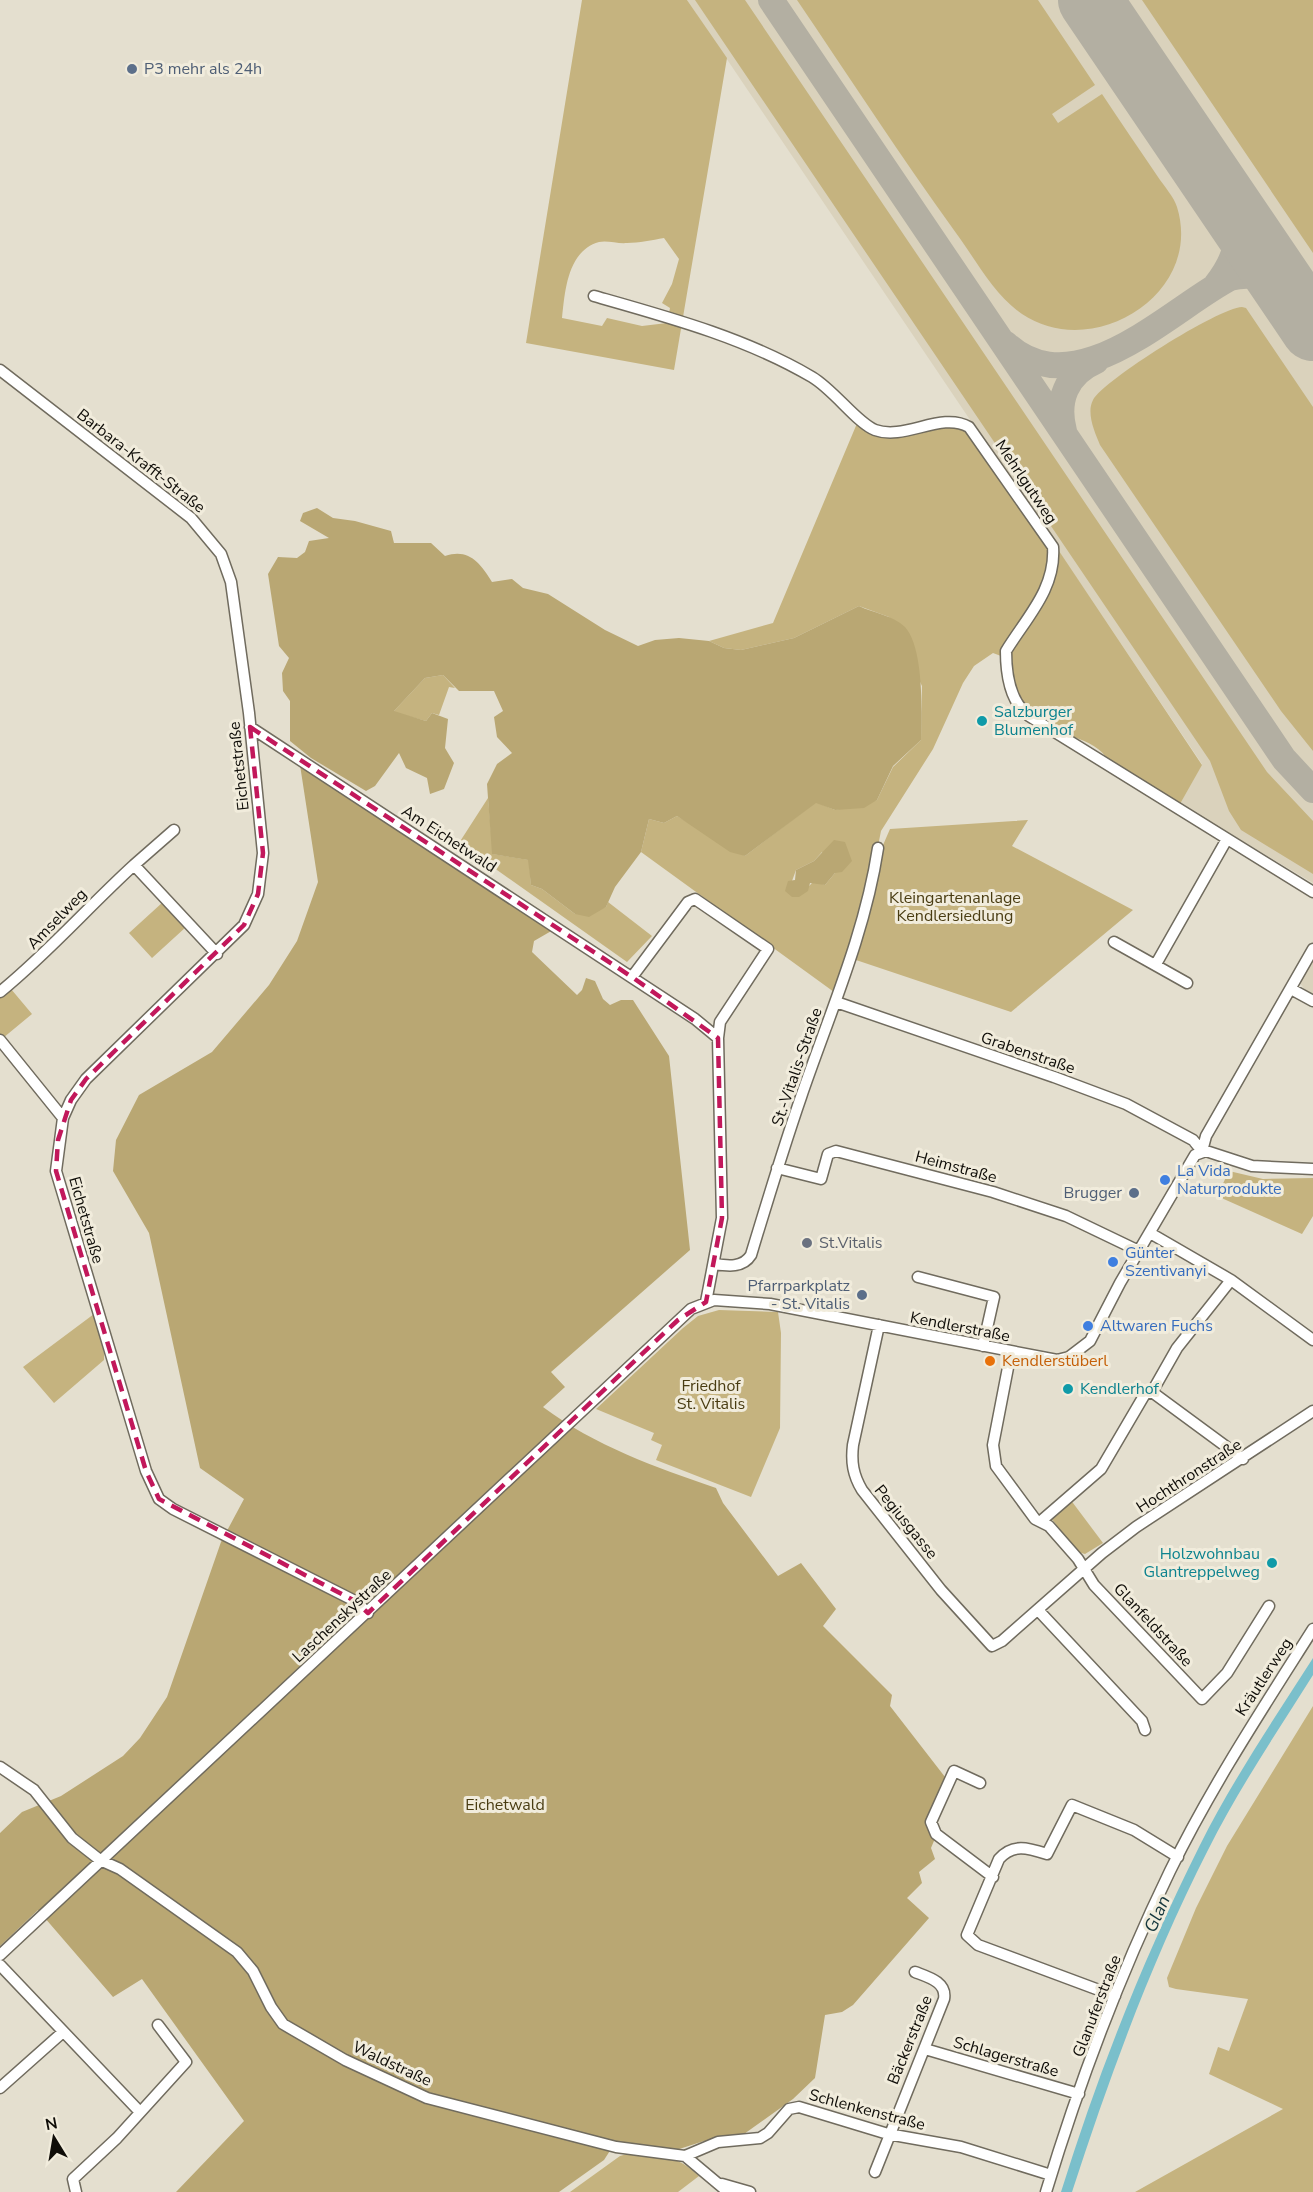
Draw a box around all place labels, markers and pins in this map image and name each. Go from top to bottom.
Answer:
place label: P3 mehr als 24h [144,58,262,80]
marker: P3 mehr als 24h [125,62,139,76]
place label: Salzburger Blumenhof [994,701,1074,741]
marker: Salzburger Blumenhof [975,714,989,728]
place label: La Vida Naturprodukte [1177,1160,1282,1200]
marker: La Vida Naturprodukte [1158,1173,1172,1187]
place label: Brugger [1063,1182,1122,1204]
marker: Brugger [1127,1186,1141,1200]
place label: St.Vitalis [819,1232,882,1254]
marker: St.Vitalis [800,1236,814,1250]
place label: Günter Szentivanyi [1125,1242,1207,1282]
marker: Günter Szentivanyi [1106,1255,1120,1269]
place label: Pfarrparkplatz - St. Vitalis [748,1275,850,1315]
marker: Pfarrparkplatz - St. Vitalis [855,1288,869,1302]
place label: Altwaren Fuchs [1100,1315,1213,1337]
marker: Altwaren Fuchs [1081,1319,1095,1333]
place label: Kendlerstüberl [1002,1350,1108,1372]
marker: Kendlerstüberl [983,1354,997,1368]
place label: Kendlerhof [1080,1378,1160,1400]
marker: Kendlerhof [1061,1382,1075,1396]
place label: Holzwohnbau Glantreppelweg [1143,1543,1260,1583]
marker: Holzwohnbau Glantreppelweg [1265,1556,1279,1570]

